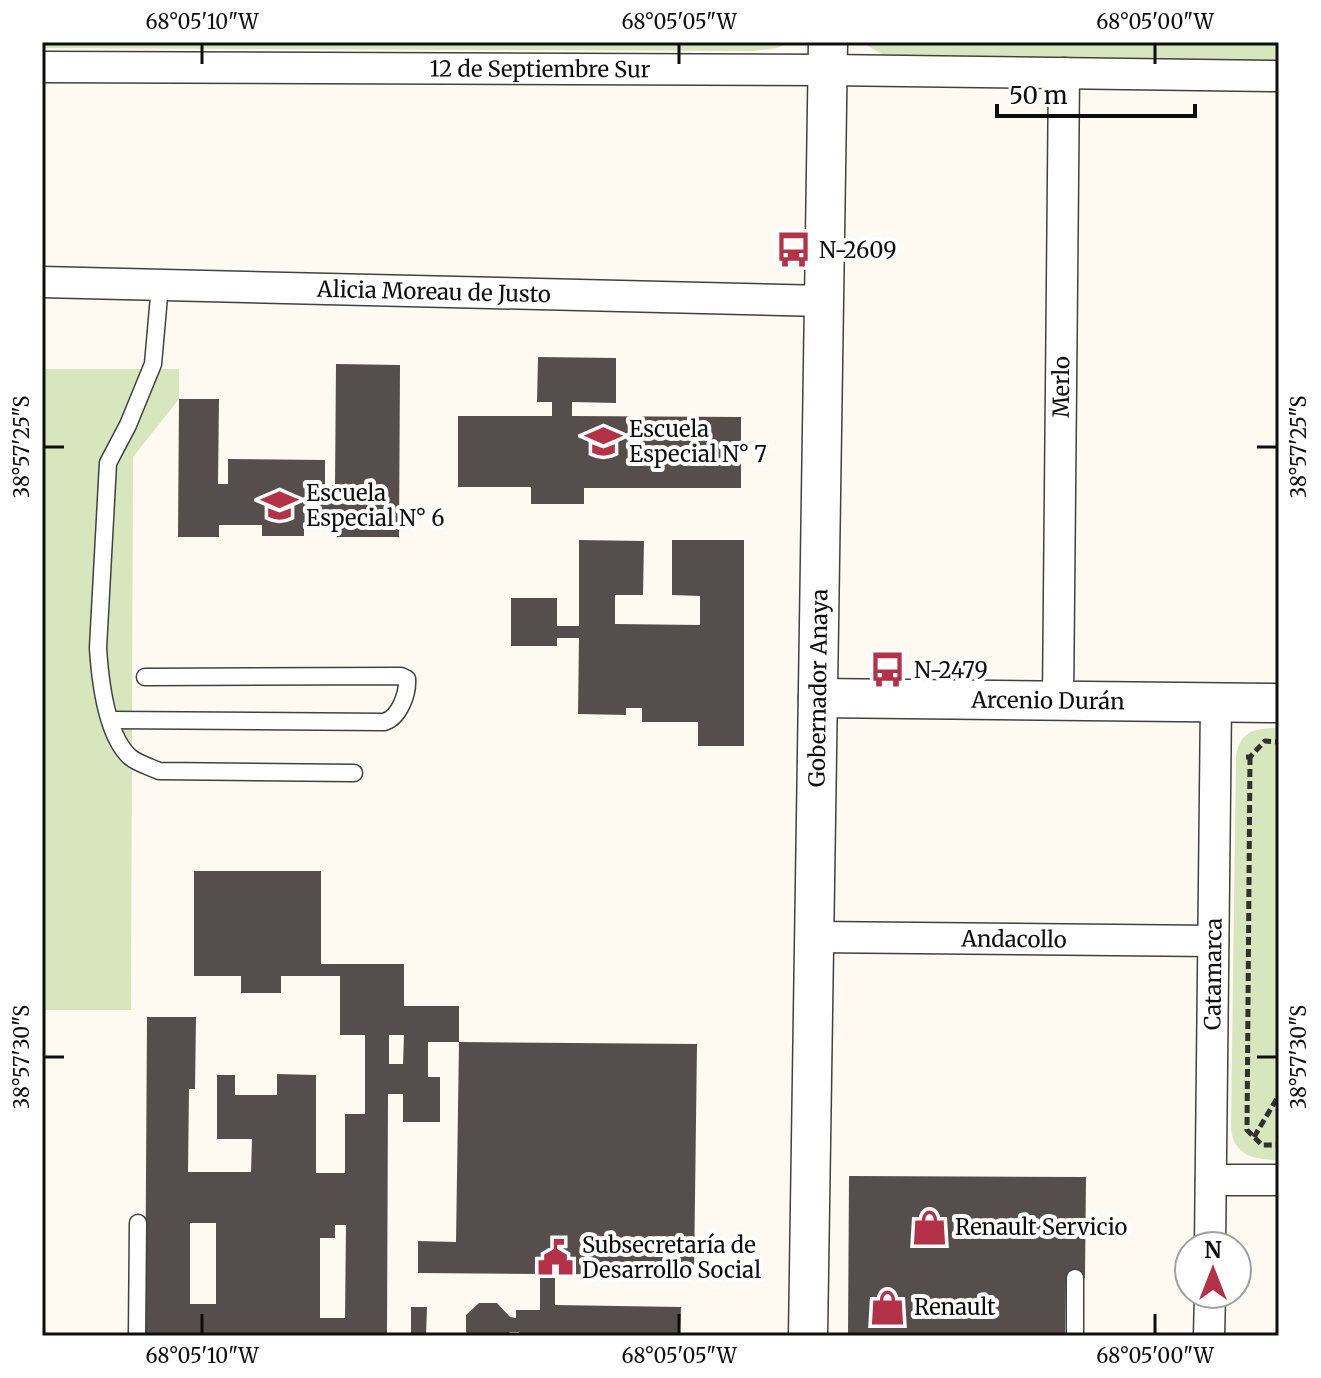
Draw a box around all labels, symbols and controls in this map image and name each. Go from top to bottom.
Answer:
text: 68°05'10"W [145,9,260,34]
text: 68°05'05"W [621,9,738,34]
text: 68°05'00"W [1096,9,1215,34]
street label: 12 de Septiembre Sur [429,54,651,83]
scale bar [997,68,1195,118]
text: 50 m [1009,80,1068,111]
bus stop icon: N-2609 [774,231,812,269]
place label: N-2609 [819,236,897,264]
street label: Alicia Moreau de Justo [316,275,551,308]
street label: Merlo [1047,356,1075,418]
text: 38°57'25"S [9,396,34,498]
text: 38°57'25"S [1286,396,1311,498]
place label: Escuela Especial N° 7 [629,415,767,468]
school or university icon: Escuela Especial N° 7 [584,423,622,461]
place label: Escuela Especial N° 6 [306,479,445,532]
school or university icon: Escuela Especial N° 6 [261,487,299,525]
street label: Gobernador Anaya [802,589,834,787]
bus stop icon: N-2479 [869,651,907,689]
place label: N-2479 [914,656,988,684]
street label: Arcenio Durán [970,686,1125,715]
street label: Catamarca [1198,917,1228,1030]
street label: Andacollo [960,924,1067,954]
text: 38°57'30"S [9,1005,34,1109]
text: 38°57'30"S [1286,1005,1311,1109]
shop icon: Renault Servicio [910,1208,948,1246]
place label: Renault Servicio [955,1213,1128,1241]
north arrow [1173,1230,1253,1310]
place label: Subsecretaría de Desarrollo Social [582,1231,761,1284]
text: N [1204,1236,1222,1264]
public building icon: Subsecretaría de Desarrollo Social [537,1239,575,1277]
shop icon: Renault [869,1288,907,1326]
place label: Renault [914,1293,996,1321]
text: 68°05'10"W [145,1343,260,1368]
text: 68°05'05"W [621,1343,738,1368]
text: 68°05'00"W [1096,1343,1215,1368]

